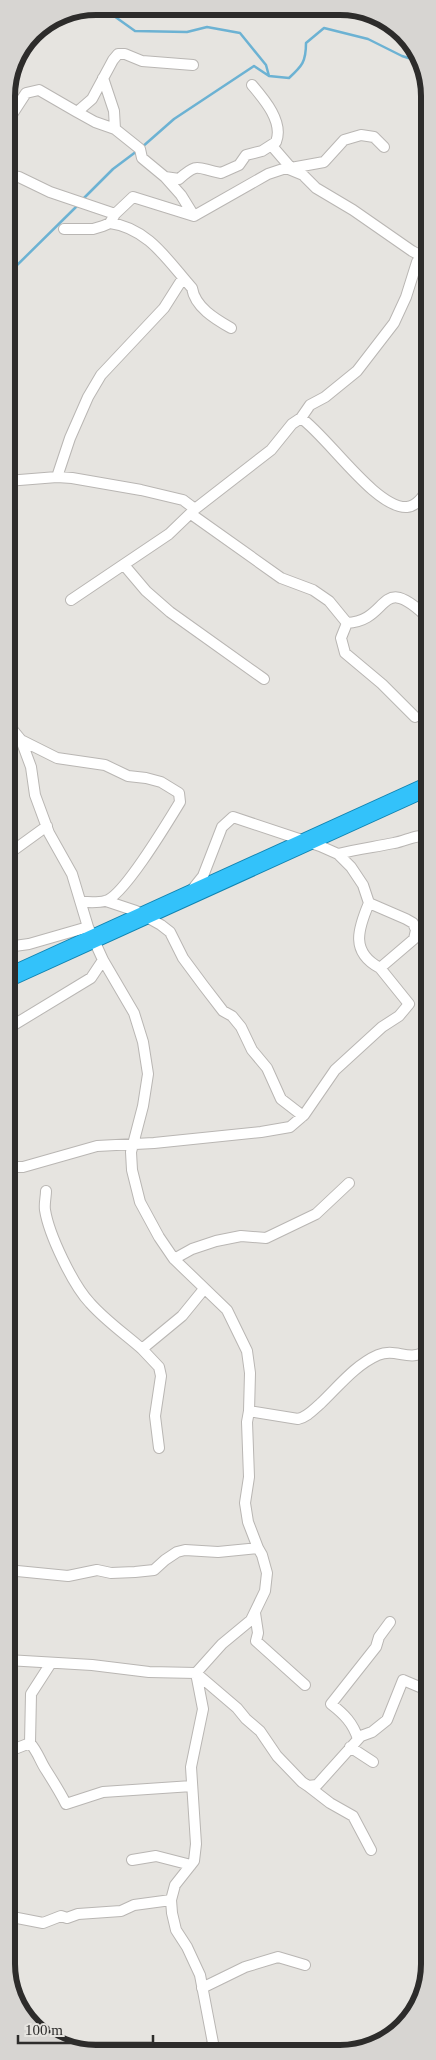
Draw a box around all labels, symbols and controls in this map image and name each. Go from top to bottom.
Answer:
scale bar [18,2012,152,2044]
text: 100 m [25,2022,63,2038]

